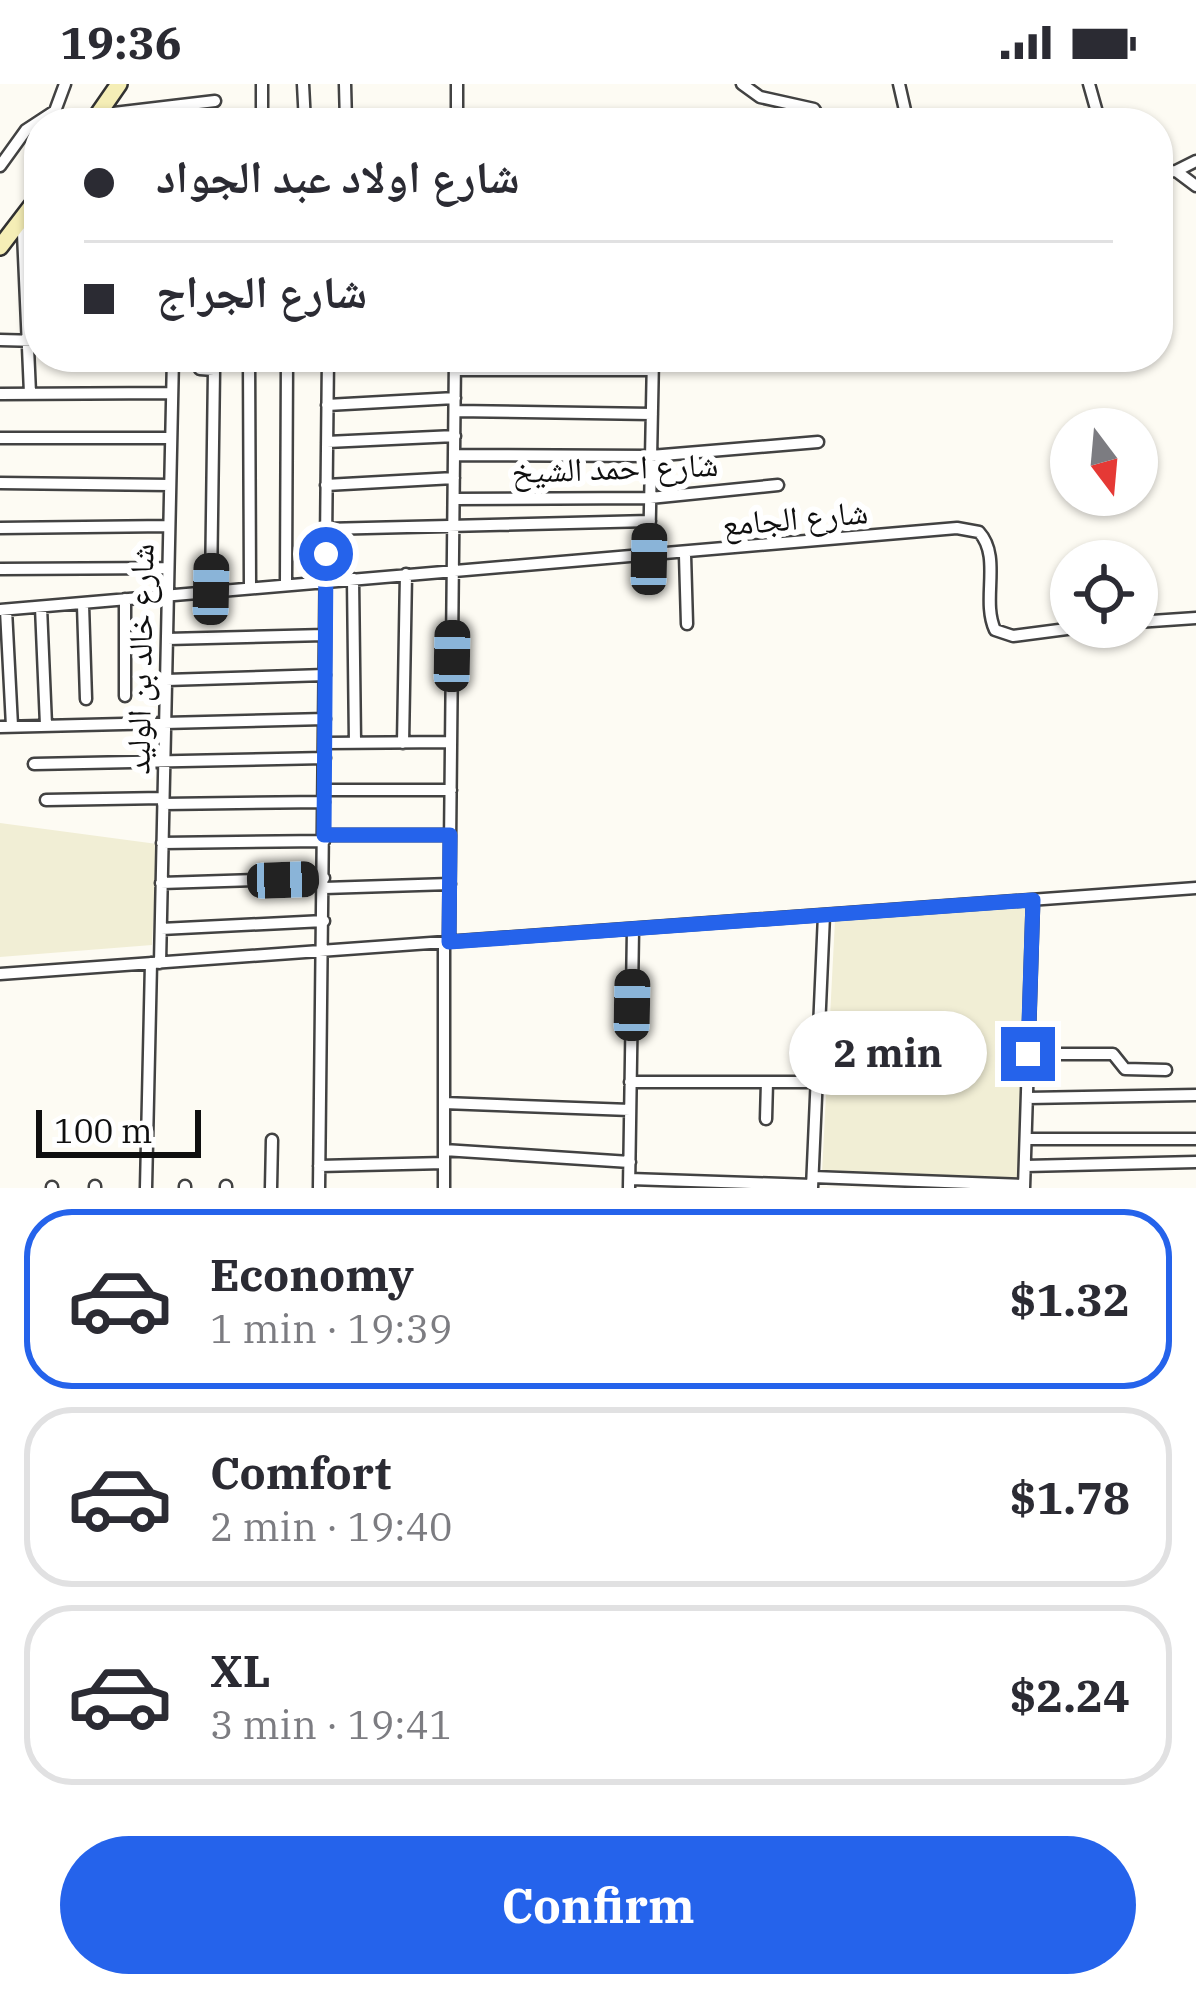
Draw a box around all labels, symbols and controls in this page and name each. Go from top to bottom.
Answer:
text: 19:36 [60,13,182,71]
text: شارع اولاد عبد الجواد [156,147,520,205]
text: شارع الجراج [156,262,367,320]
north arrow [1050,408,1158,516]
map controls [1050,408,1158,648]
street label: شارع احمد الشيخ [511,442,719,493]
street label: شارع الجامع [720,489,870,546]
car [630,523,668,595]
route start [299,527,353,581]
button: locate [1050,540,1158,648]
street label: شارع خالد بن الوليد [115,543,163,775]
car [192,553,230,625]
car [433,620,471,692]
car [246,861,320,899]
car [613,969,651,1041]
callout: 2 min [788,1012,986,1096]
text: 2 min [833,1027,943,1078]
route end [1001,1027,1055,1081]
scale bar [36,1104,201,1157]
text: 100 m [54,1109,153,1152]
icon: car [66,1245,174,1353]
text: Economy [210,1245,414,1303]
text: $1.32 [1010,1270,1130,1328]
text: 1 min · 19:39 [210,1303,452,1354]
icon: car [66,1443,174,1551]
text: Comfort [210,1443,391,1501]
text: $1.78 [1010,1468,1130,1526]
text: 2 min · 19:40 [210,1501,452,1552]
icon: car [66,1641,174,1749]
text: XL [210,1641,271,1699]
text: $2.24 [1010,1666,1130,1724]
text: 3 min · 19:41 [210,1699,452,1750]
button: Confirm [60,1836,1136,1974]

